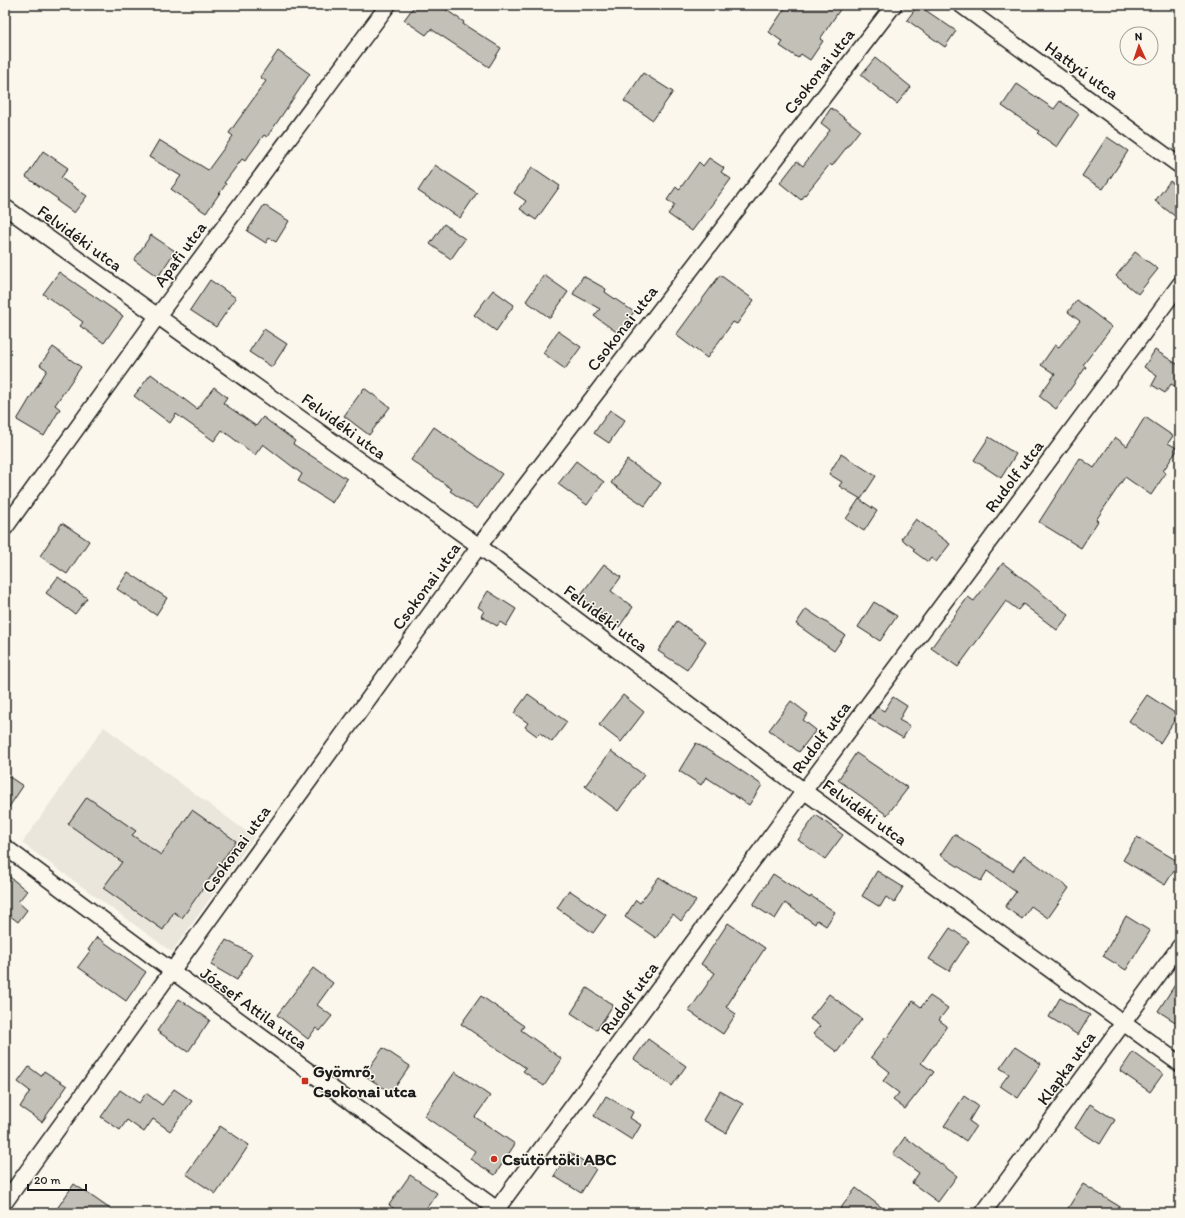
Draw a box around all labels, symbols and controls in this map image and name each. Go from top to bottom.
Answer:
street label: Csokonai utca [779,24,859,118]
north arrow [1119,26,1159,66]
text: N [1134,30,1143,43]
street label: Hattyú utca [1041,37,1123,104]
street label: Felvidéki utca [34,201,126,275]
street label: Apafi utca [150,217,210,291]
street label: Csokonai utca [582,281,662,375]
street label: Felvidéki utca [298,389,390,463]
street label: Rudolf utca [980,436,1048,516]
street label: Csokonai utca [388,538,465,634]
street label: Felvidéki utca [560,580,652,656]
street label: Rudolf utca [787,697,855,777]
street label: Felvidéki utca [819,775,911,849]
street label: Csokonai utca [198,801,275,897]
street label: Rudolf utca [596,958,662,1038]
street label: József Attila utca [197,963,311,1053]
street label: Klapka utca [1033,1027,1100,1109]
place label: Gyömrő, Csokonai utca [313,1061,417,1101]
marker: Gyömrő, Csokonai utca [300,1076,310,1086]
place label: Csütörtöki ABC [502,1149,617,1169]
marker: Csütörtöki ABC [489,1154,499,1164]
scale bar [28,1166,86,1192]
text: 20 m [34,1173,61,1187]

